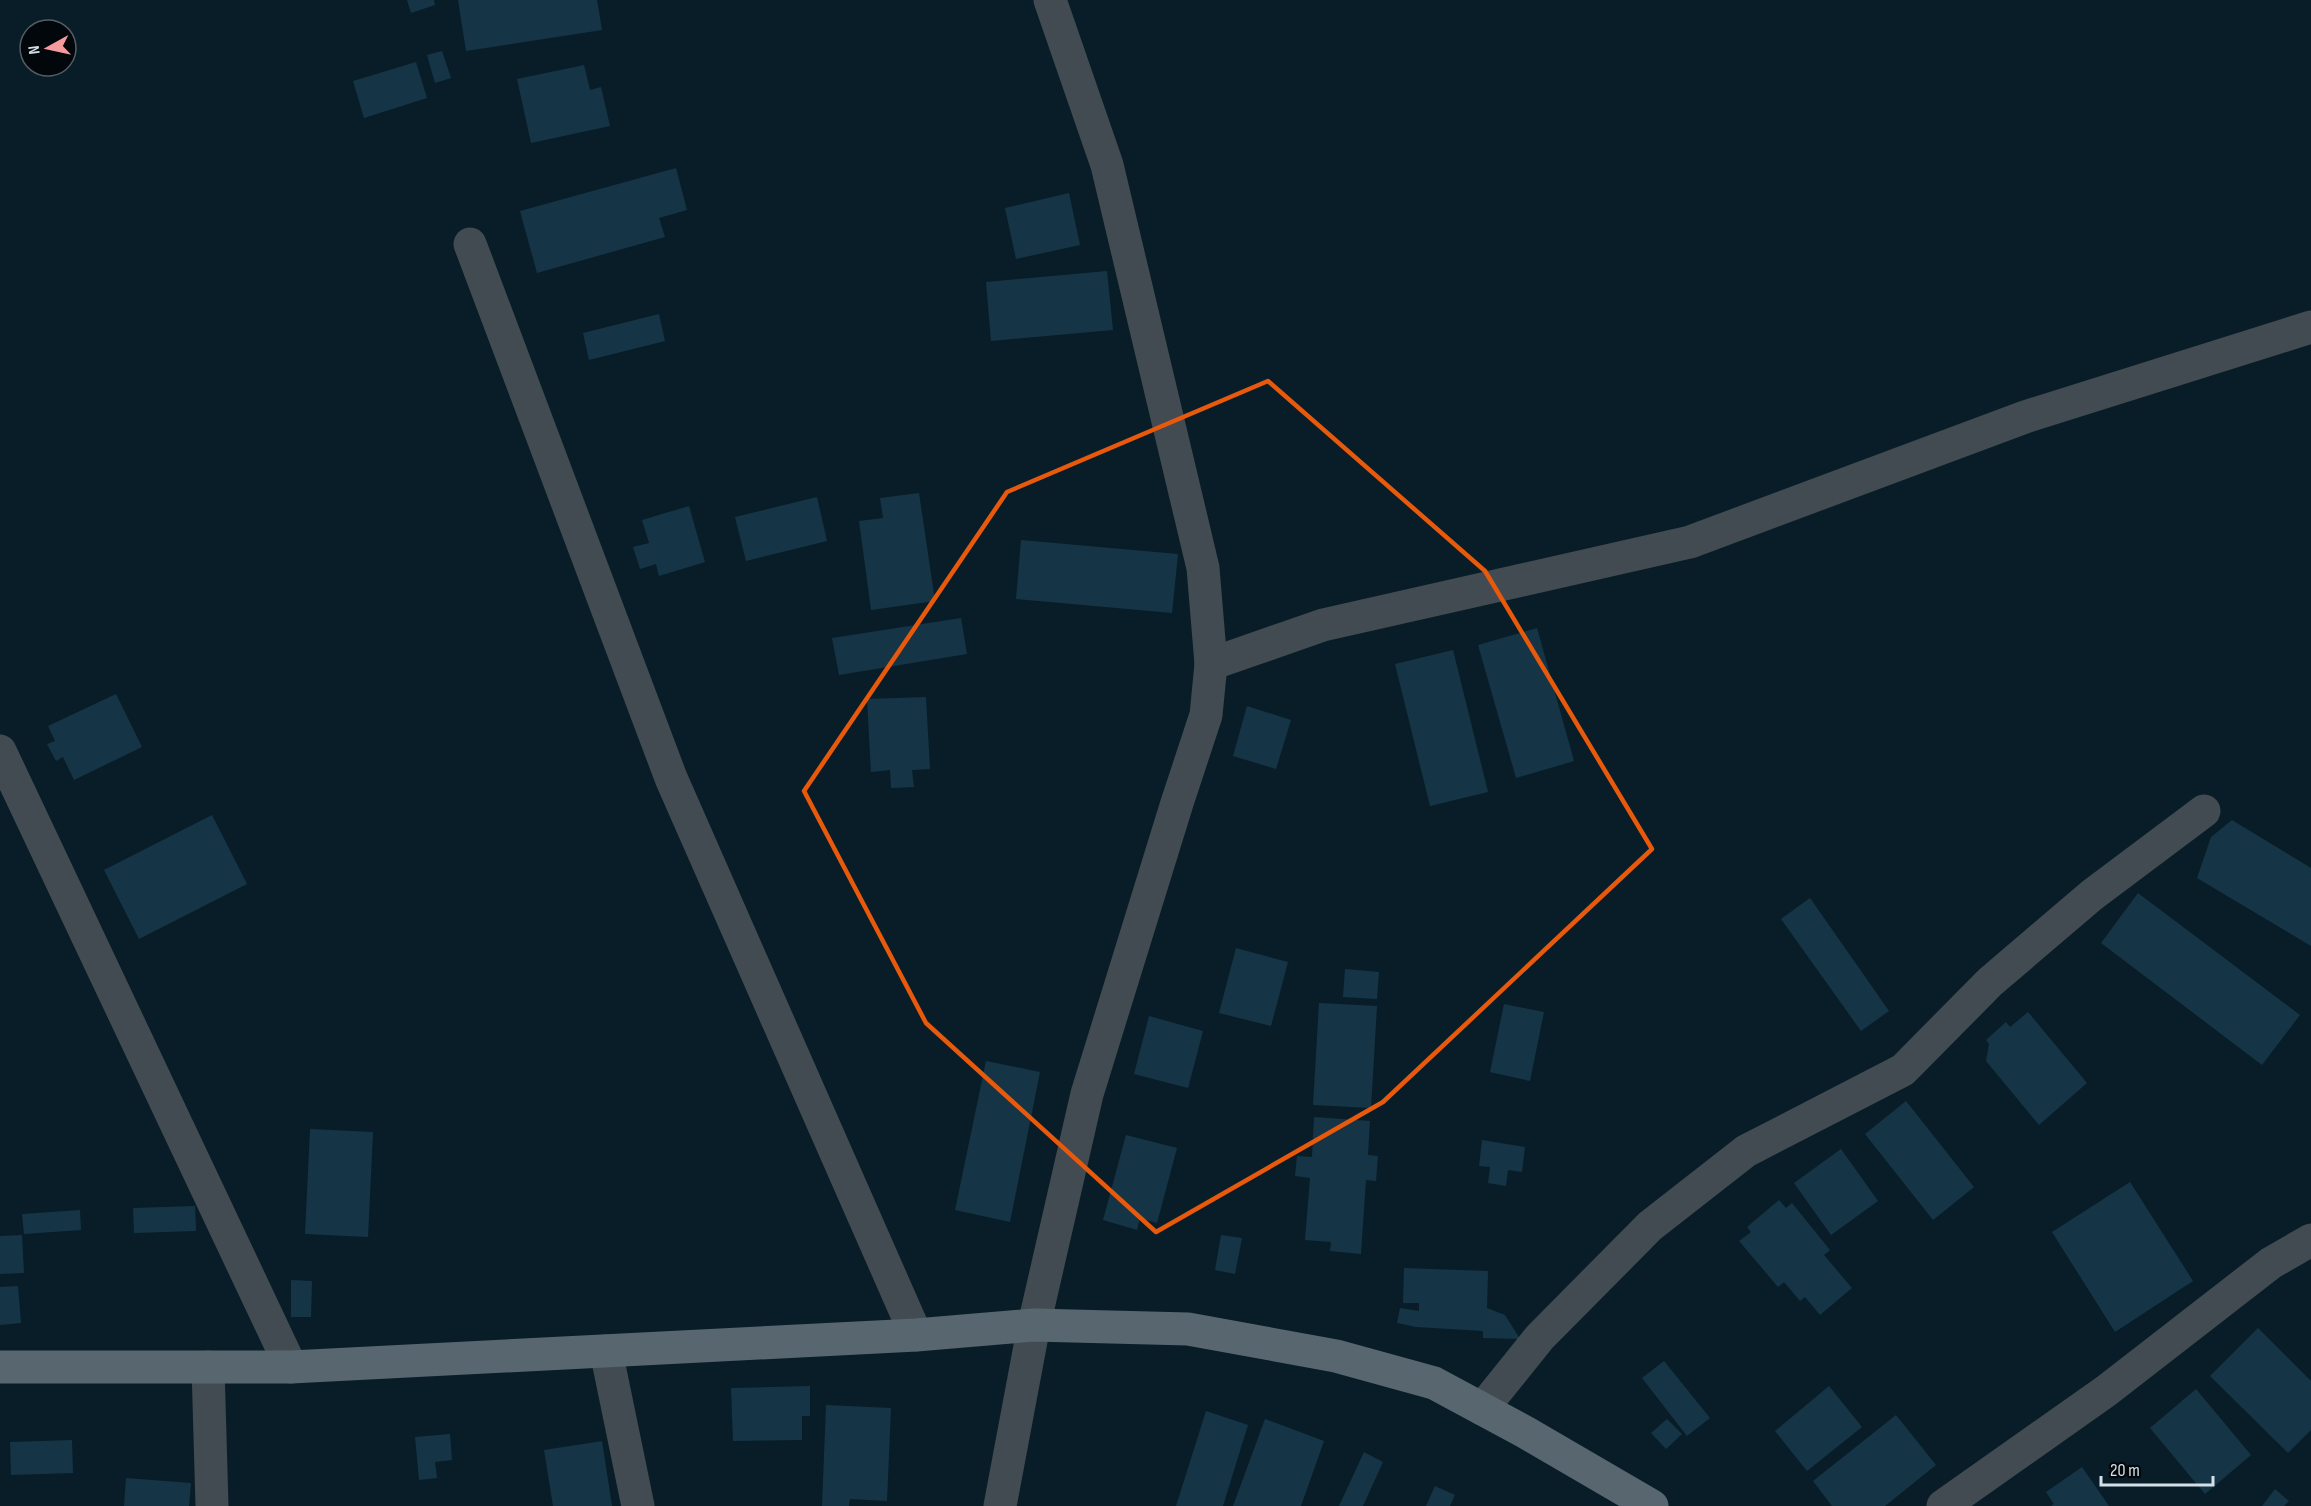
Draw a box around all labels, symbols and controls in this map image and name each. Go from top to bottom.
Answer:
north arrow [18,18,78,78]
text: N [25,44,45,55]
scale bar [2101,1449,2214,1487]
text: 20 m [2110,1460,2140,1481]

